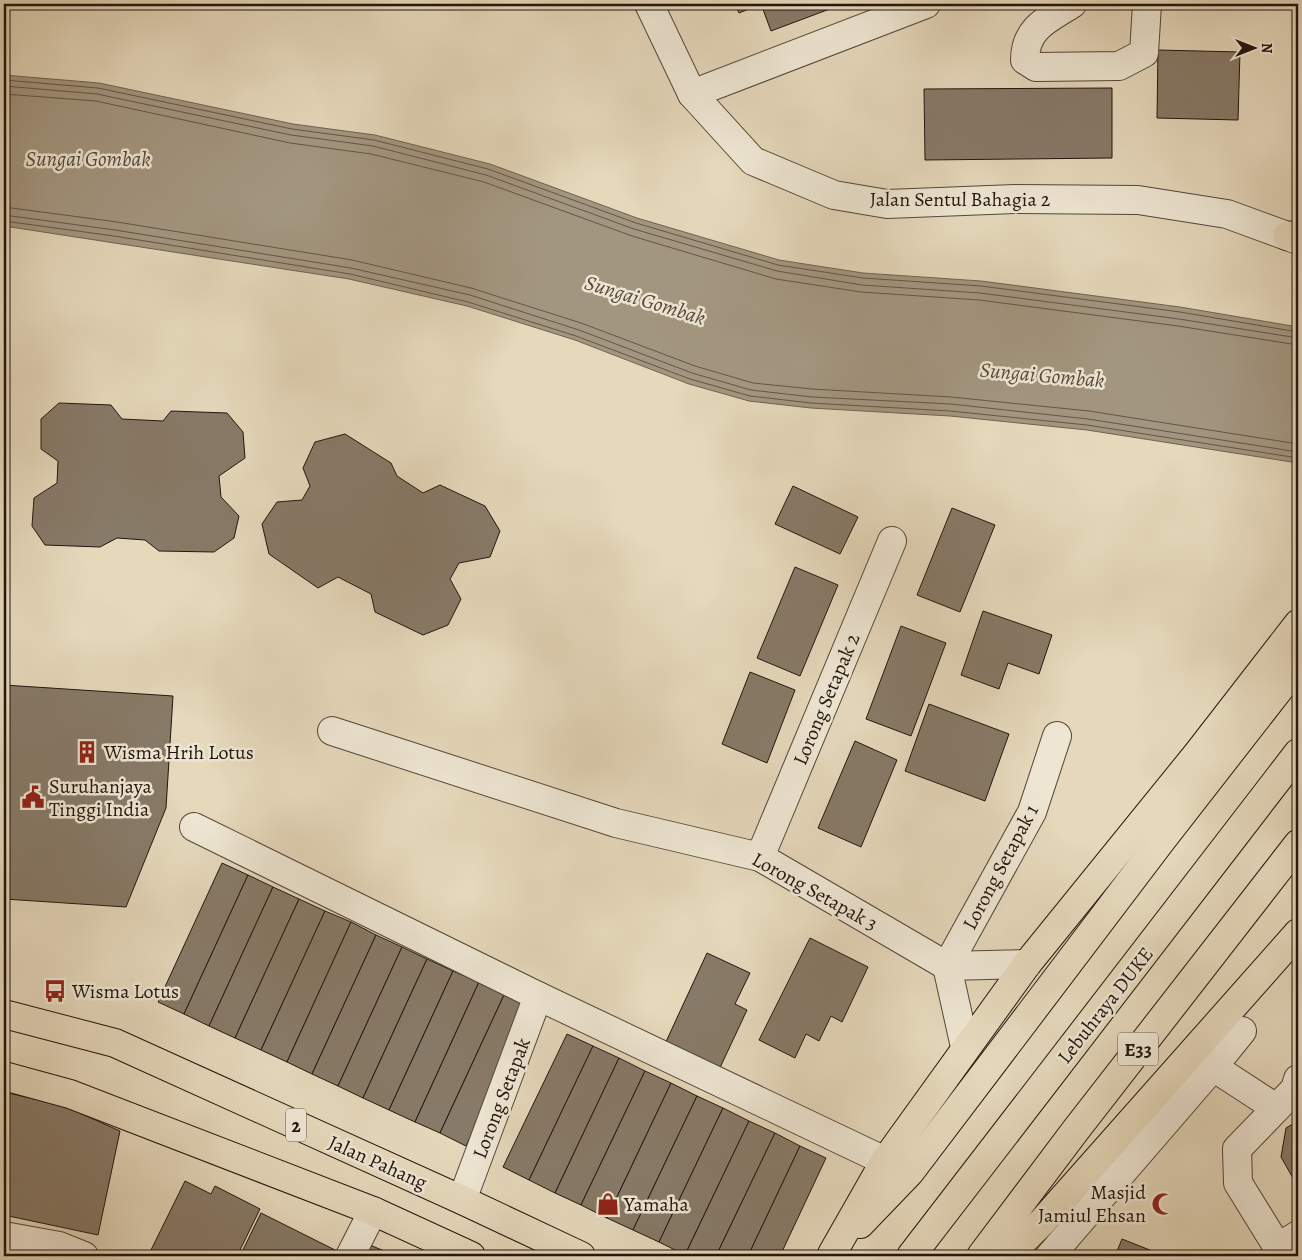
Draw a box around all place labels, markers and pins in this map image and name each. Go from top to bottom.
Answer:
building icon: Wisma Hrih Lotus [74,739,100,765]
place label: Wisma Hrih Lotus [103,739,254,766]
place label: Suruhanjaya Tinggi India [49,773,152,823]
public building icon: Suruhanjaya Tinggi India [20,784,46,810]
bus stop icon: Wisma Lotus [42,978,68,1004]
place label: Wisma Lotus [71,978,179,1005]
place label: Masjid Jamiul Ehsan [1038,1179,1146,1229]
shop icon: Yamaha [595,1191,621,1217]
place label: Yamaha [623,1191,690,1218]
mosque icon: Masjid Jamiul Ehsan [1150,1191,1176,1217]

